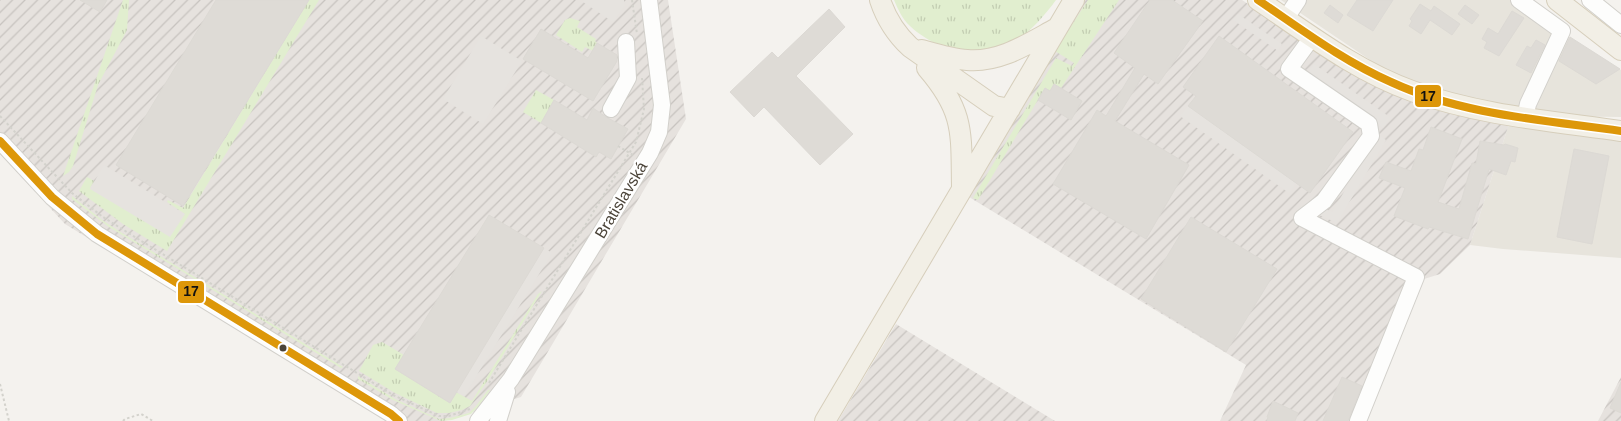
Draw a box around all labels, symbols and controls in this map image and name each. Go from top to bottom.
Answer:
line badge: 17 [1414,84,1442,108]
text: 17 [1420,88,1436,104]
street label: Bratislavská [592,159,651,241]
line badge: 17 [177,280,205,304]
text: 17 [183,283,199,299]
unlabelled marker [278,343,288,353]

